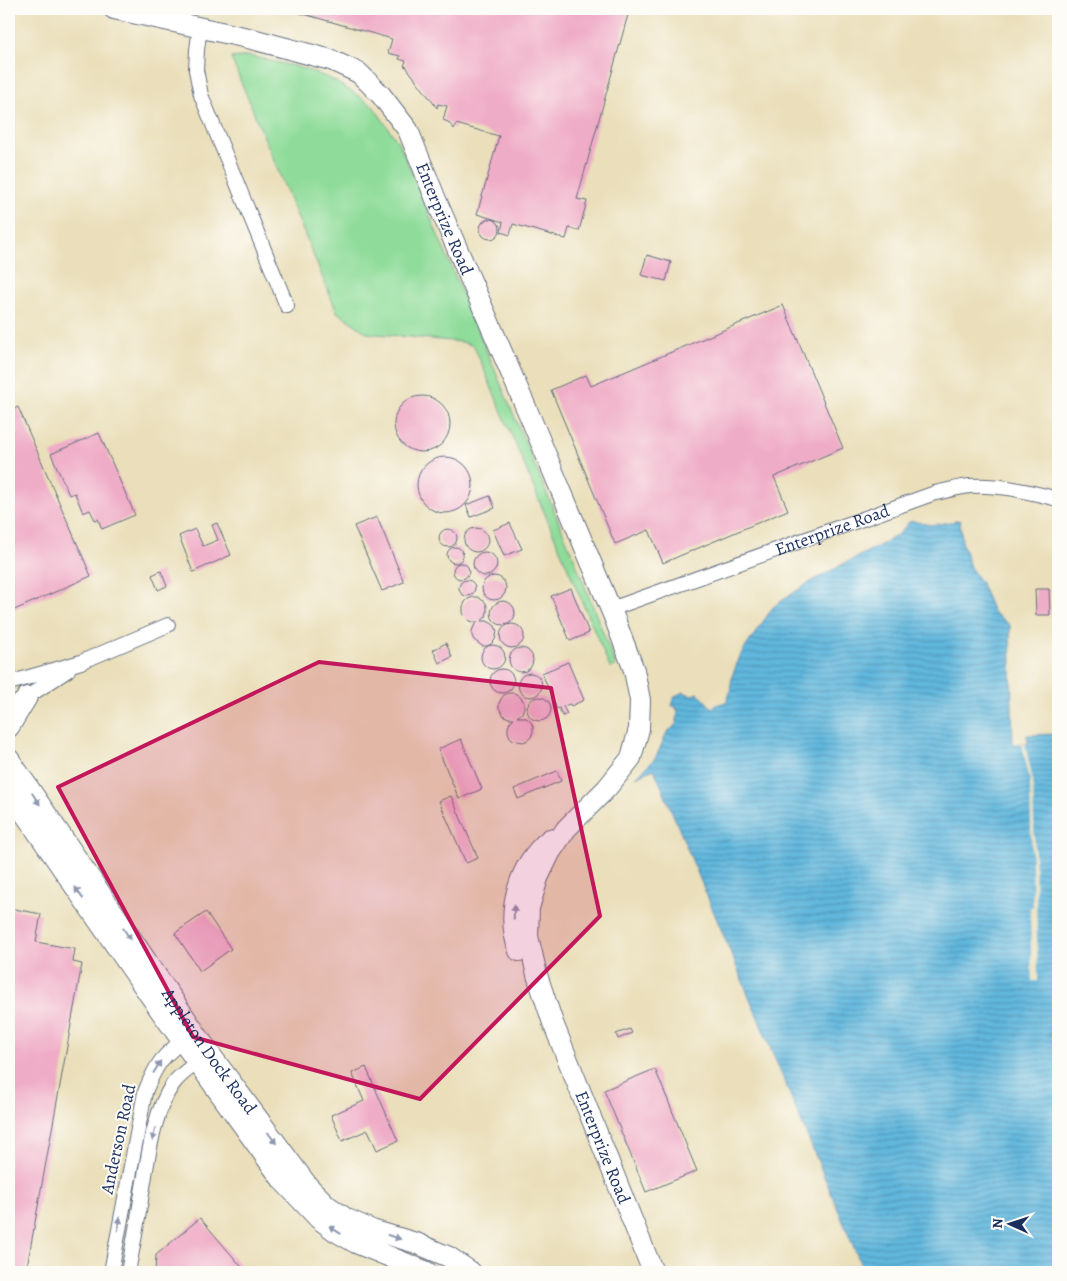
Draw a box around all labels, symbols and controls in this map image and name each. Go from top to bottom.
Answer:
street label: Enterprize Road [410,159,479,279]
street label: Enterprize Road [772,498,893,561]
one-way arrow [31,793,41,806]
one-way arrow [74,886,84,899]
one-way arrow [510,904,518,920]
one-way arrow [122,927,132,940]
street label: Appleton Dock Road [156,982,263,1119]
one-way arrow [152,1060,161,1073]
street label: Anderson Road [94,1082,141,1197]
street label: Enterprize Road [569,1087,636,1208]
one-way arrow [149,1126,157,1141]
one-way arrow [267,1131,277,1145]
north arrow [984,1198,1034,1248]
one-way arrow [116,1216,124,1232]
text: N [988,1218,1007,1229]
one-way arrow [328,1226,342,1235]
one-way arrow [387,1233,402,1241]

